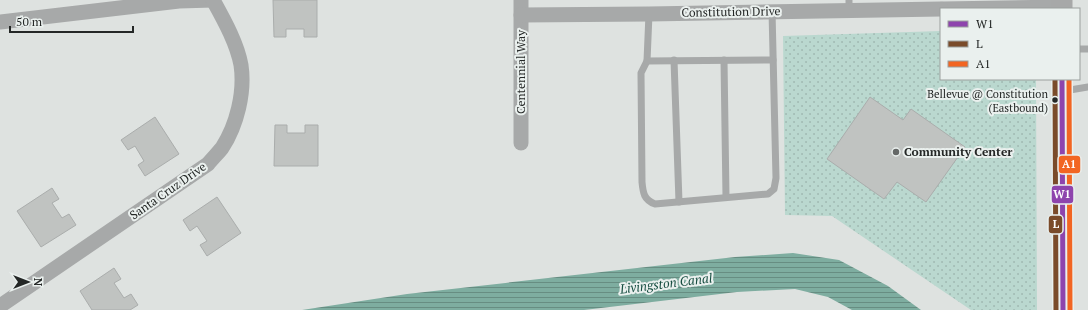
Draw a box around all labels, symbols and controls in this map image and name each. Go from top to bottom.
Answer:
street label: Constitution Drive [681,3,781,20]
scale bar [10,8,133,34]
legend [940,8,1080,80]
text: 50 m [16,14,43,29]
text: W1 [976,16,994,31]
street label: Centennial Way [513,29,528,114]
text: L [976,36,983,51]
text: A1 [976,56,991,71]
place label: Bellevue @ Constitution (Eastbound) [927,87,1048,115]
marker: Bellevue @ Constitution (Eastbound) [1050,95,1060,105]
place label: Community Center [904,144,1013,159]
marker: Community Center [891,147,901,157]
line badge: A1 [1058,155,1081,174]
text: A1 [1062,157,1076,171]
street label: Santa Cruz Drive [127,159,209,222]
line badge: W1 [1051,185,1074,204]
text: W1 [1053,187,1071,201]
line badge: L [1048,215,1063,234]
text: L [1053,217,1060,231]
north arrow [8,262,48,302]
water label: Livingston Canal [618,268,714,298]
text: N [31,278,45,287]

